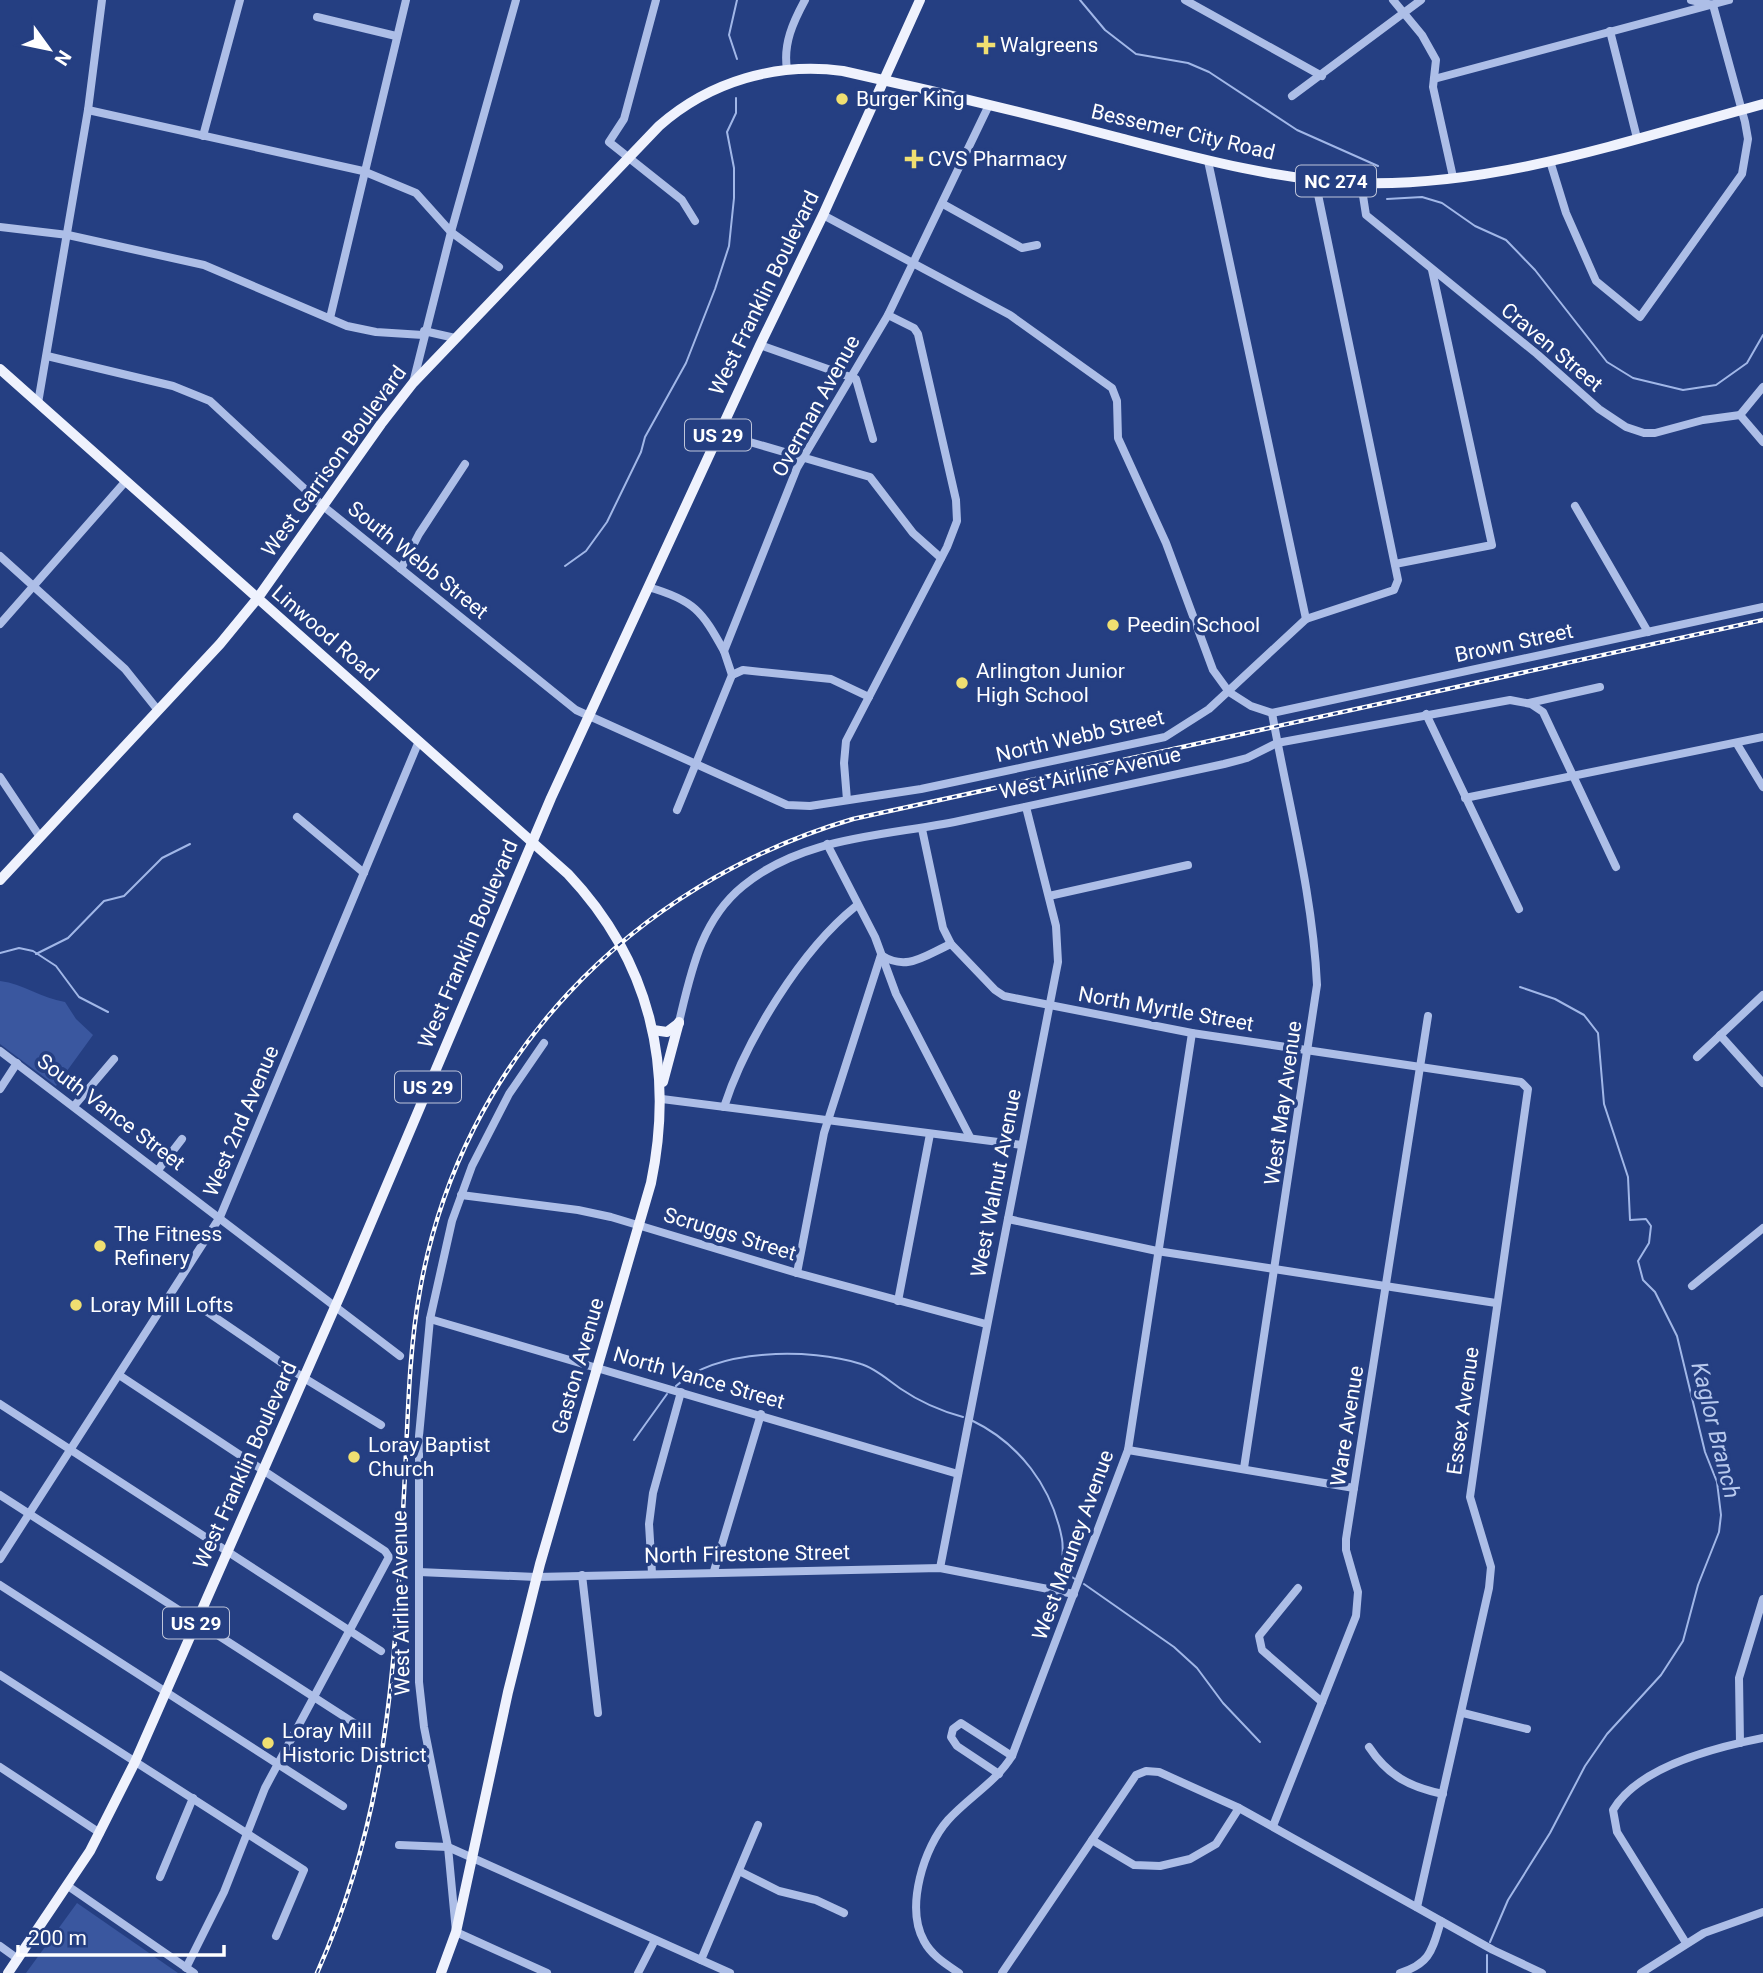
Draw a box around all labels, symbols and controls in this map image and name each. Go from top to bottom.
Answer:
north arrow [14,14,84,84]
place label: Walgreens [1000,33,1098,57]
marker: Walgreens [978,37,994,53]
text: N [50,46,76,70]
place label: Burger King [856,87,965,111]
marker: Burger King [834,91,850,107]
street label: Bessemer City Road [1089,99,1277,165]
place label: CVS Pharmacy [928,147,1067,171]
marker: CVS Pharmacy [906,151,922,167]
road number: NC 274 [1296,166,1376,196]
street label: West Franklin Boulevard [704,187,824,399]
street label: Craven Street [1496,298,1608,396]
street label: Overman Avenue [767,331,865,481]
street label: West Garrison Boulevard [257,361,411,561]
road number: US 29 [685,420,751,450]
street label: South Webb Street [343,496,493,624]
street label: Linwood Road [267,580,383,686]
place label: Peedin School [1127,613,1260,637]
marker: Peedin School [1105,617,1121,633]
street label: Brown Street [1453,619,1575,667]
place label: Arlington Junior High School [976,659,1125,707]
marker: Arlington Junior High School [954,675,970,691]
street label: North Webb Street [994,705,1167,767]
street label: West Airline Avenue [997,742,1183,804]
street label: West Franklin Boulevard [413,836,523,1052]
street label: North Myrtle Street [1076,982,1256,1036]
street label: West May Avenue [1260,1019,1306,1187]
street label: West 2nd Avenue [198,1042,284,1200]
street label: South Vance Street [33,1049,190,1175]
road number: US 29 [395,1072,461,1102]
street label: West Walnut Avenue [966,1087,1026,1279]
street label: Scruggs Street [661,1202,799,1266]
place label: The Fitness Refinery [114,1222,222,1270]
marker: The Fitness Refinery [92,1238,108,1254]
place label: Loray Mill Lofts [90,1293,234,1317]
street label: Gaston Avenue [547,1295,609,1437]
marker: Loray Mill Lofts [68,1297,84,1313]
street label: North Vance Street [611,1342,787,1414]
street label: Essex Avenue [1442,1345,1484,1477]
street label: West Franklin Boulevard [188,1358,302,1572]
water label: Kaglor Branch [1686,1359,1745,1501]
street label: Ware Avenue [1326,1364,1368,1488]
place label: Loray Baptist Church [368,1433,491,1481]
street label: West Mauney Avenue [1028,1447,1118,1643]
marker: Loray Baptist Church [346,1449,362,1465]
street label: West Airline Avenue [387,1510,415,1696]
street label: North Firestone Street [644,1540,850,1568]
road number: US 29 [163,1608,229,1638]
place label: Loray Mill Historic District [282,1719,427,1767]
marker: Loray Mill Historic District [260,1735,276,1751]
scale bar [18,1913,224,1957]
text: 200 m [28,1926,87,1950]

